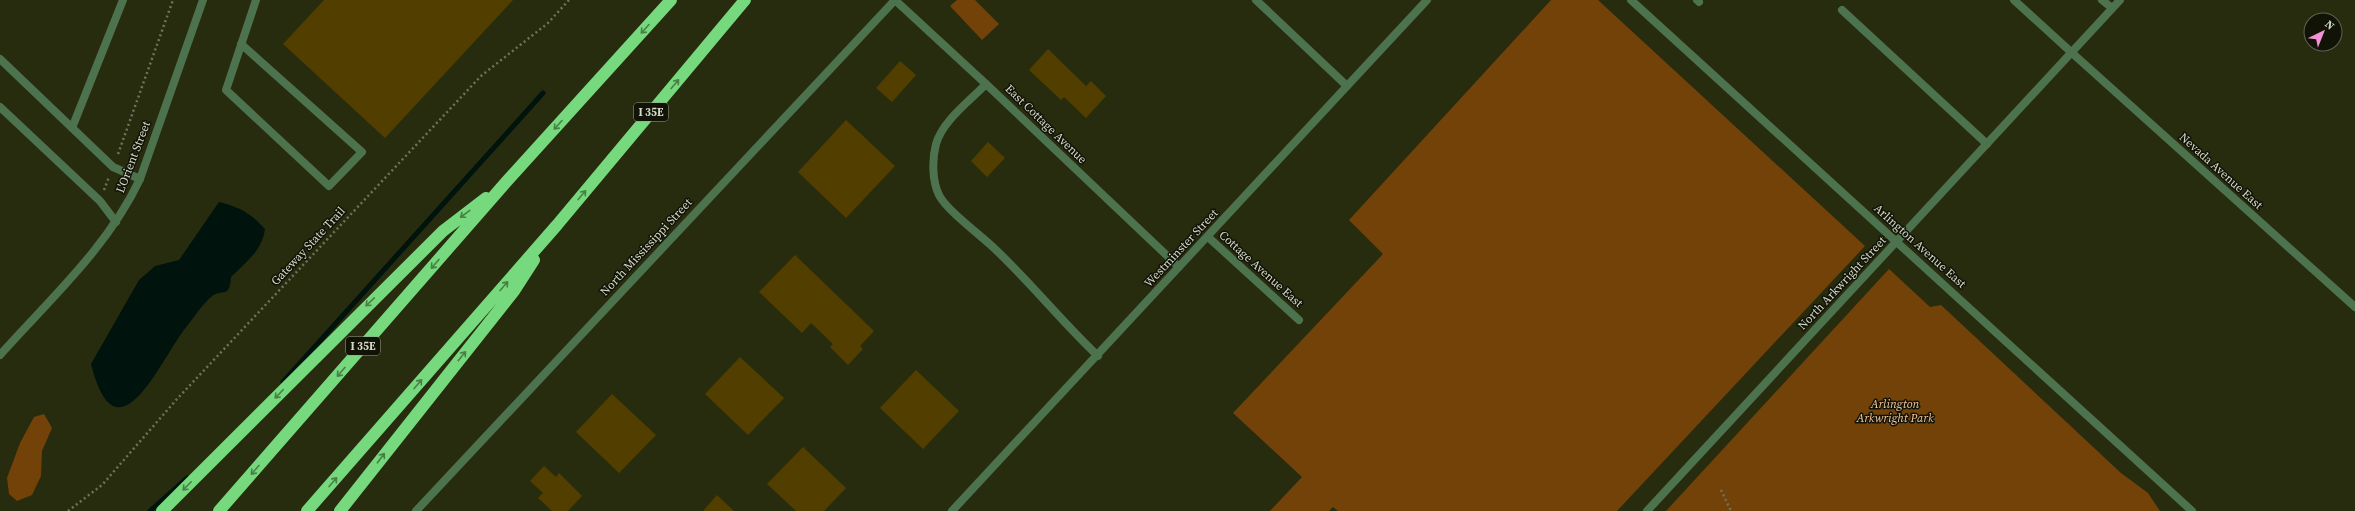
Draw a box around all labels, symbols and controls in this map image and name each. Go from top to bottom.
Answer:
north arrow [2303,12,2343,52]
text: N [2321,17,2338,33]
one-way arrow [640,24,650,34]
one-way arrow [670,79,679,90]
street label: East Cottage Avenue [1002,81,1090,167]
road number: I 35E [634,103,668,121]
street label: L'Orient Street [112,119,154,195]
one-way arrow [554,120,563,130]
street label: Nevada Avenue East [2176,129,2266,213]
one-way arrow [578,189,587,200]
street label: North Mississippi Street [596,195,696,299]
street label: Arlington Avenue East [1871,200,1970,292]
street label: Gateway State Trail [267,203,349,289]
street label: Westminster Street [1140,205,1222,291]
one-way arrow [460,209,471,218]
street label: Cottage Avenue East [1216,227,1306,311]
street label: North Arkwright Street [1794,233,1890,333]
one-way arrow [431,258,440,269]
one-way arrow [499,280,508,291]
one-way arrow [365,297,375,307]
road number: I 35E [346,337,380,355]
one-way arrow [457,351,466,361]
one-way arrow [336,367,345,377]
one-way arrow [414,378,423,389]
one-way arrow [274,389,283,399]
park label: Arlington Arkwright Park [1855,396,1934,426]
one-way arrow [377,452,385,463]
one-way arrow [251,465,260,475]
one-way arrow [328,477,337,487]
one-way arrow [182,481,191,491]

